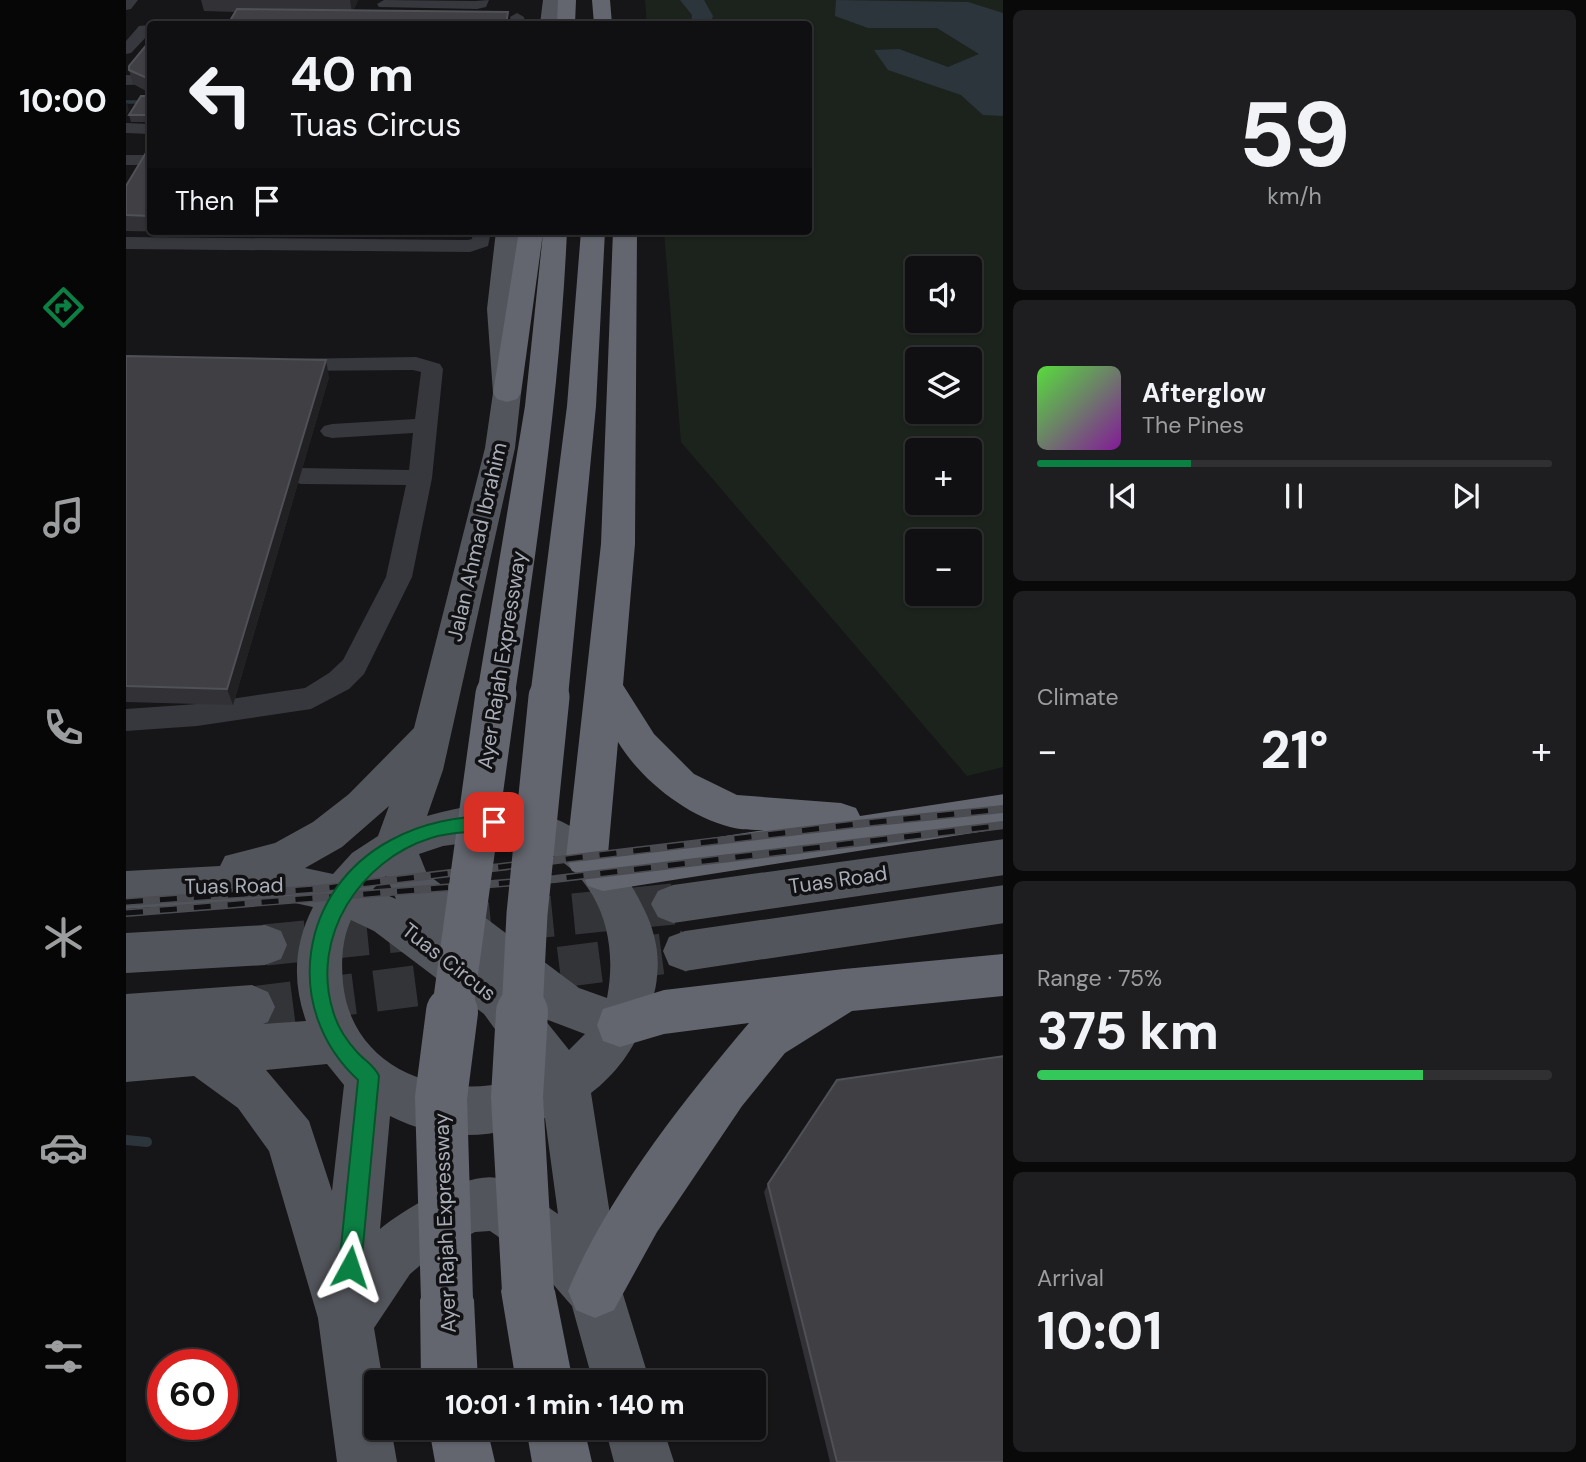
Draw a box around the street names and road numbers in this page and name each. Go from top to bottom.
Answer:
street label: Jalan Ahmad Ibrahim [440,440,514,644]
street label: Ayer Rajah Expressway [471,549,533,771]
street label: Tuas Road [787,859,889,901]
street label: Tuas Road [184,871,284,901]
street label: Tuas Circus [396,916,502,1008]
street label: Ayer Rajah Expressway [427,1112,463,1334]

